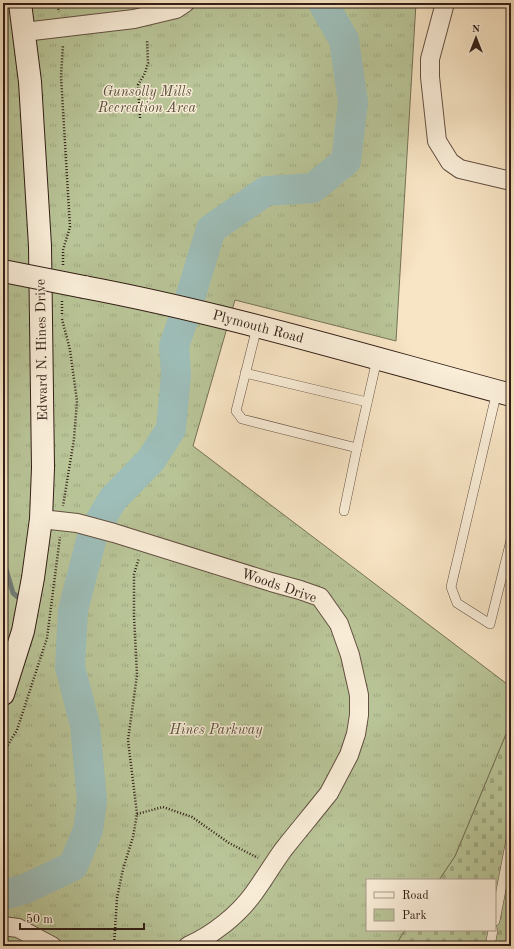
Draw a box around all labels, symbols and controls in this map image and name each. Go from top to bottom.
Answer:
north arrow [456,18,496,58]
text: N [472,24,481,35]
park label: Gunsolly Mills Recreation Area [97,85,197,115]
street label: Edward N. Hines Drive [34,279,50,421]
street label: Plymouth Road [211,308,305,346]
street label: Woods Drive [240,567,318,605]
park label: Hines Parkway [168,723,263,738]
legend [366,879,496,931]
text: Road [402,890,429,902]
scale bar [20,905,144,931]
text: Park [402,910,427,922]
text: 50 m [26,913,53,926]

